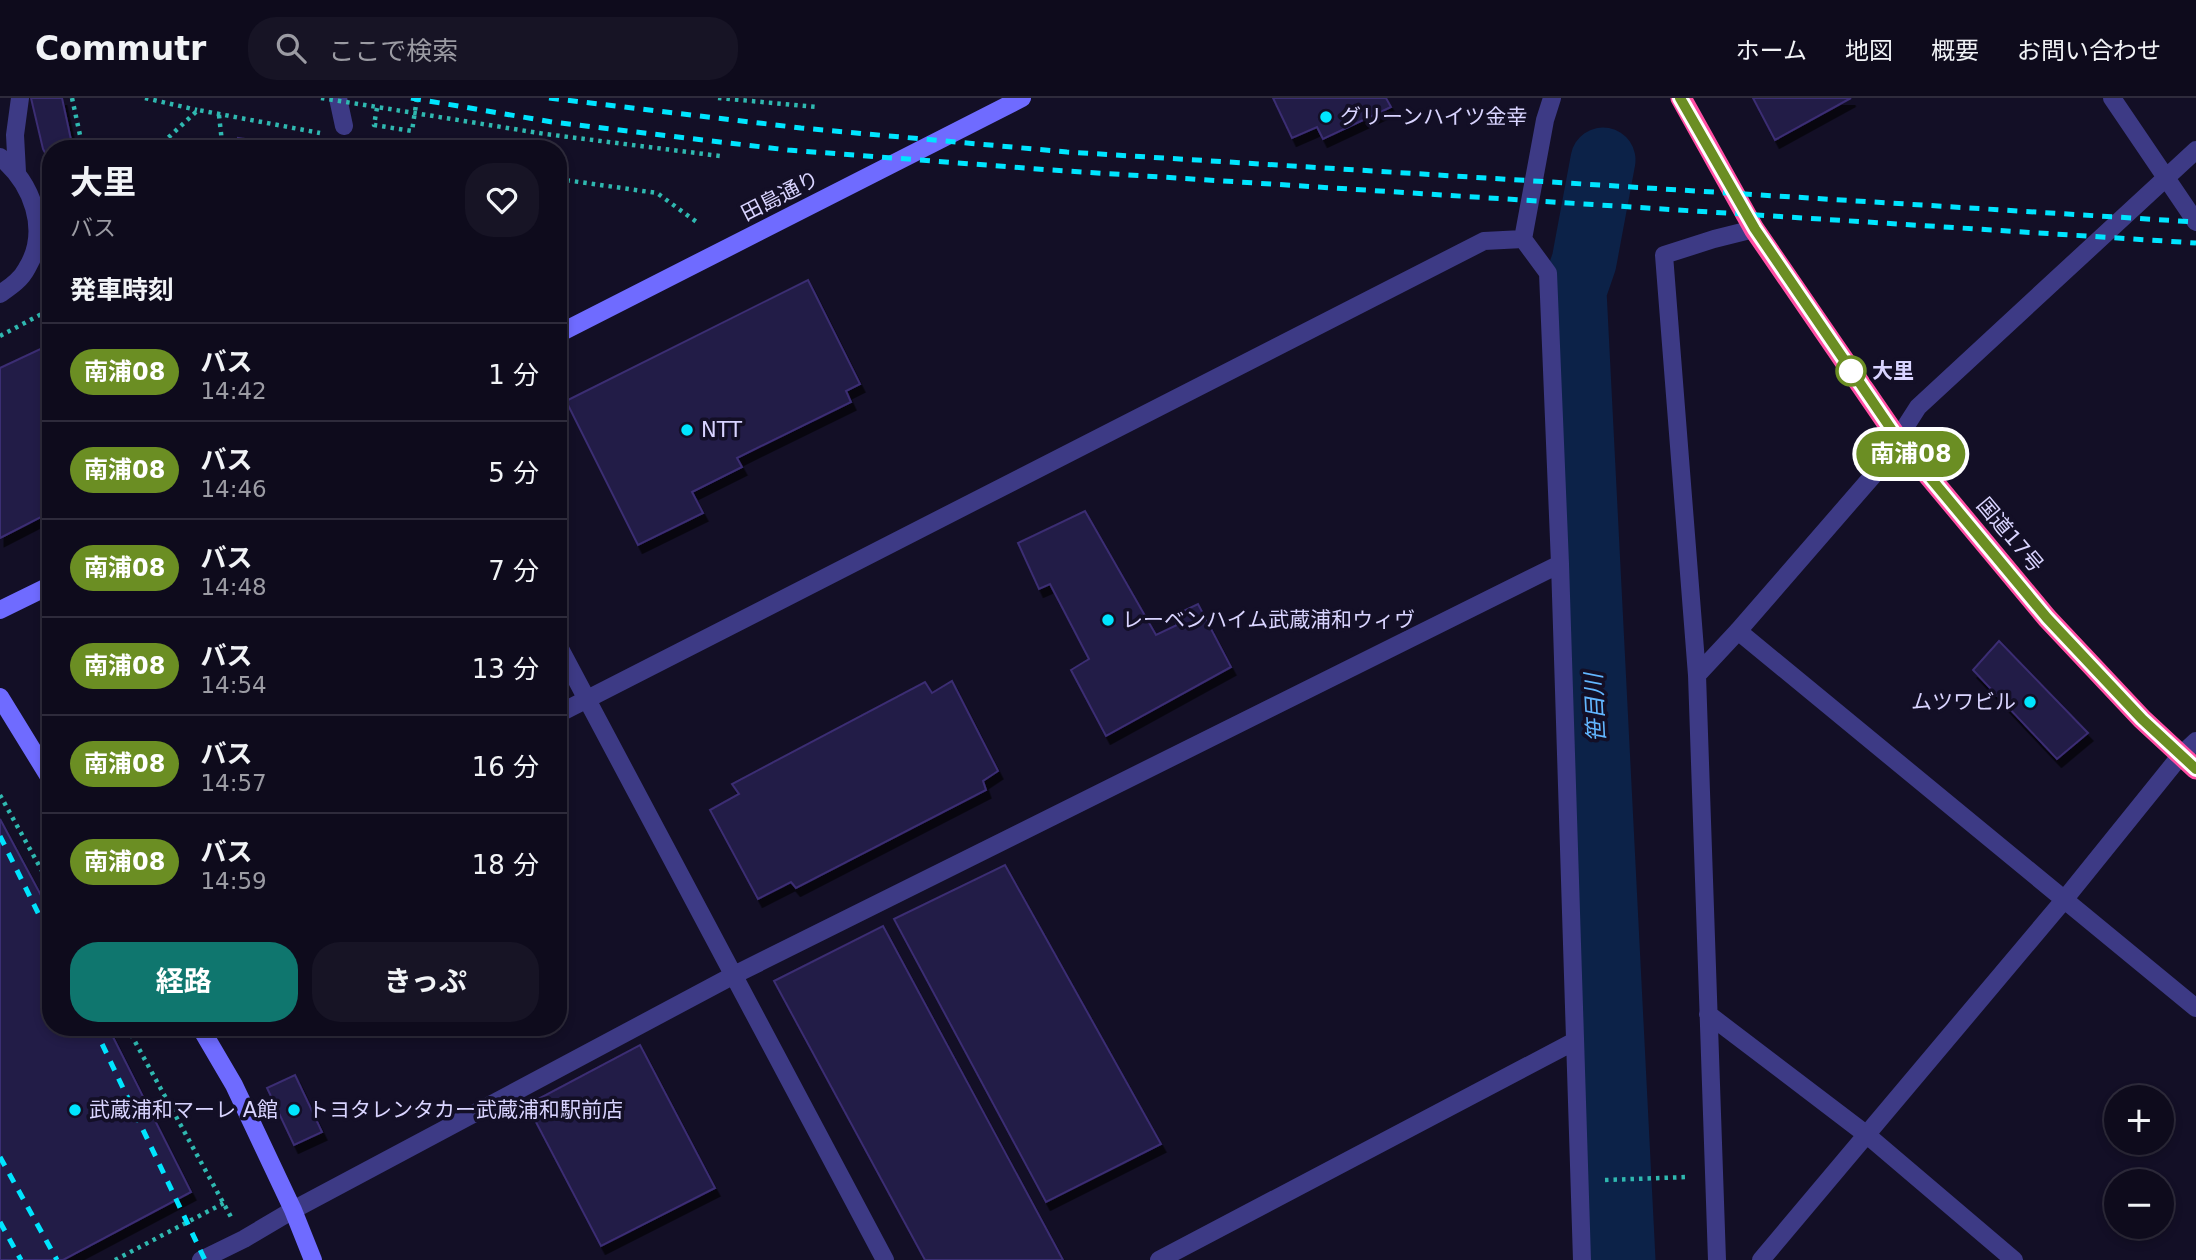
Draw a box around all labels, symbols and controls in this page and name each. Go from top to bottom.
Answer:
search box [248,17,738,80]
text: Commutr [35,29,206,68]
icon: search [272,29,310,67]
text: ここで検索 [328,36,458,66]
text: ホーム [1736,37,1807,65]
text: 地図 [1845,37,1893,65]
text: 概要 [1931,37,1979,65]
text: お問い合わせ [2017,37,2161,65]
place label: グリーンハイツ金幸 [1340,105,1528,129]
marker: グリーンハイツ金幸 [1318,109,1334,125]
text: 大里 [70,163,136,202]
button: heart [465,163,539,237]
street label: 田島通り [737,166,823,226]
text: バス [70,215,116,241]
text: 発車時刻 [70,275,174,305]
text: バス [200,347,252,377]
marker: 大里 [1836,356,1866,386]
text: 南浦08 [84,358,165,386]
place label: 大里 [1872,359,1914,383]
text: 1 分 [488,360,539,390]
text: 14:42 [200,378,267,404]
place label: NTT [701,418,742,442]
marker: NTT [679,422,695,438]
line badge: 南浦08 [1862,431,1960,477]
text: 南浦08 [1870,440,1952,468]
text: バス [200,445,252,475]
text: 南浦08 [84,456,165,484]
text: 5 分 [488,458,539,488]
text: 14:46 [200,476,267,502]
street label: 国道17号 [1972,493,2048,577]
text: バス [200,543,252,573]
text: 南浦08 [84,554,165,582]
text: 7 分 [488,556,539,586]
text: 14:48 [200,574,267,600]
place label: レーベンハイム武蔵浦和ウィヴ [1122,608,1415,632]
marker: レーベンハイム武蔵浦和ウィヴ [1100,612,1116,628]
text: バス [200,641,252,671]
text: 南浦08 [84,652,165,680]
text: 13 分 [472,654,539,684]
water label: 笹目川 [1580,670,1610,743]
text: 14:54 [200,672,267,698]
place label: ムツワビル [1911,690,2016,714]
marker: ムツワビル [2022,694,2038,710]
text: バス [200,739,252,769]
text: 南浦08 [84,750,165,778]
text: 16 分 [472,752,539,782]
text: 14:57 [200,770,267,796]
text: バス [200,837,252,867]
text: 南浦08 [84,848,165,876]
text: 18 分 [472,850,539,880]
text: 14:59 [200,868,267,894]
button: 経路 [70,942,298,1022]
button: きっぷ [312,942,539,1022]
map controls [2104,1085,2174,1239]
button: + [2104,1085,2174,1155]
place label: 武蔵浦和マーレ A館 [89,1098,278,1122]
place label: トヨタレンタカー武蔵浦和駅前店 [308,1098,623,1122]
marker: 武蔵浦和マーレ A館 [67,1102,83,1118]
marker: トヨタレンタカー武蔵浦和駅前店 [286,1102,302,1118]
button: − [2104,1169,2174,1239]

